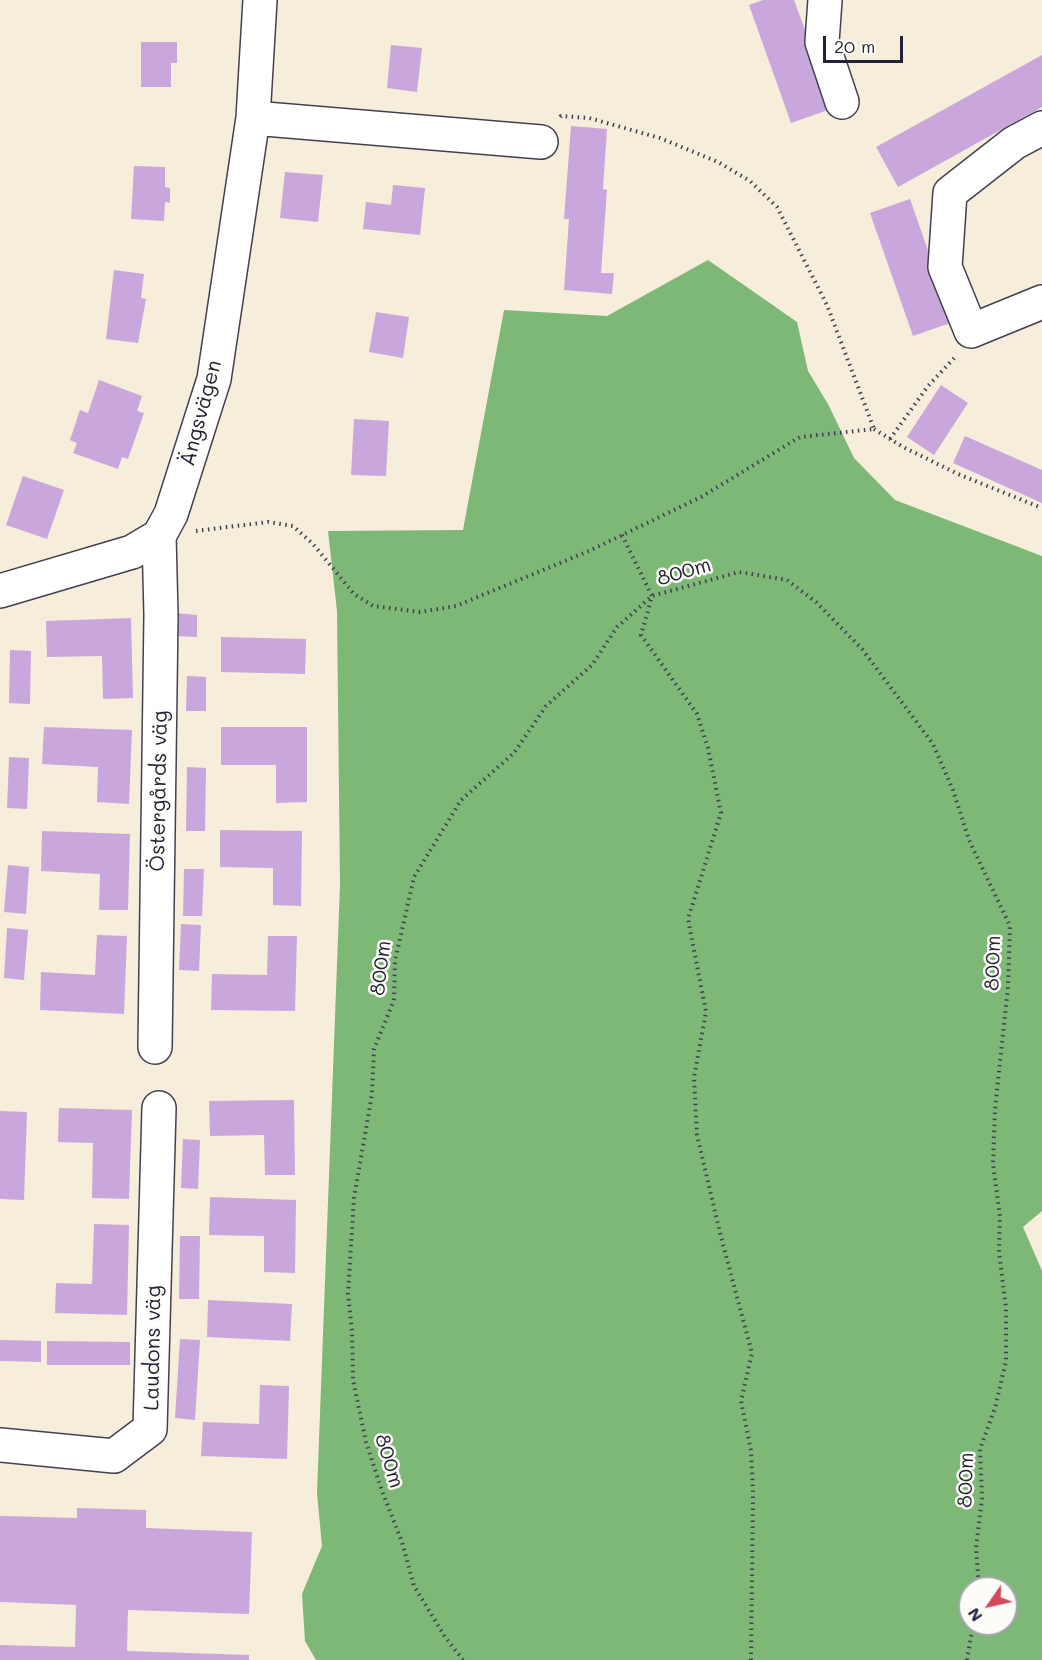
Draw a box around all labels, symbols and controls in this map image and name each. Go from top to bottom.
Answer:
scale bar [826,24,906,62]
text: 20 m [834,34,875,58]
street label: Ängsvägen [175,357,227,469]
street label: 800m [654,552,714,592]
street label: Östergårds väg [145,710,173,872]
street label: 800m [979,935,1007,991]
street label: 800m [365,939,397,997]
street label: Laudons väg [139,1285,167,1411]
street label: 800m [369,1431,409,1491]
street label: 800m [952,1452,980,1508]
north arrow [958,1576,1018,1636]
text: N [962,1604,986,1626]

